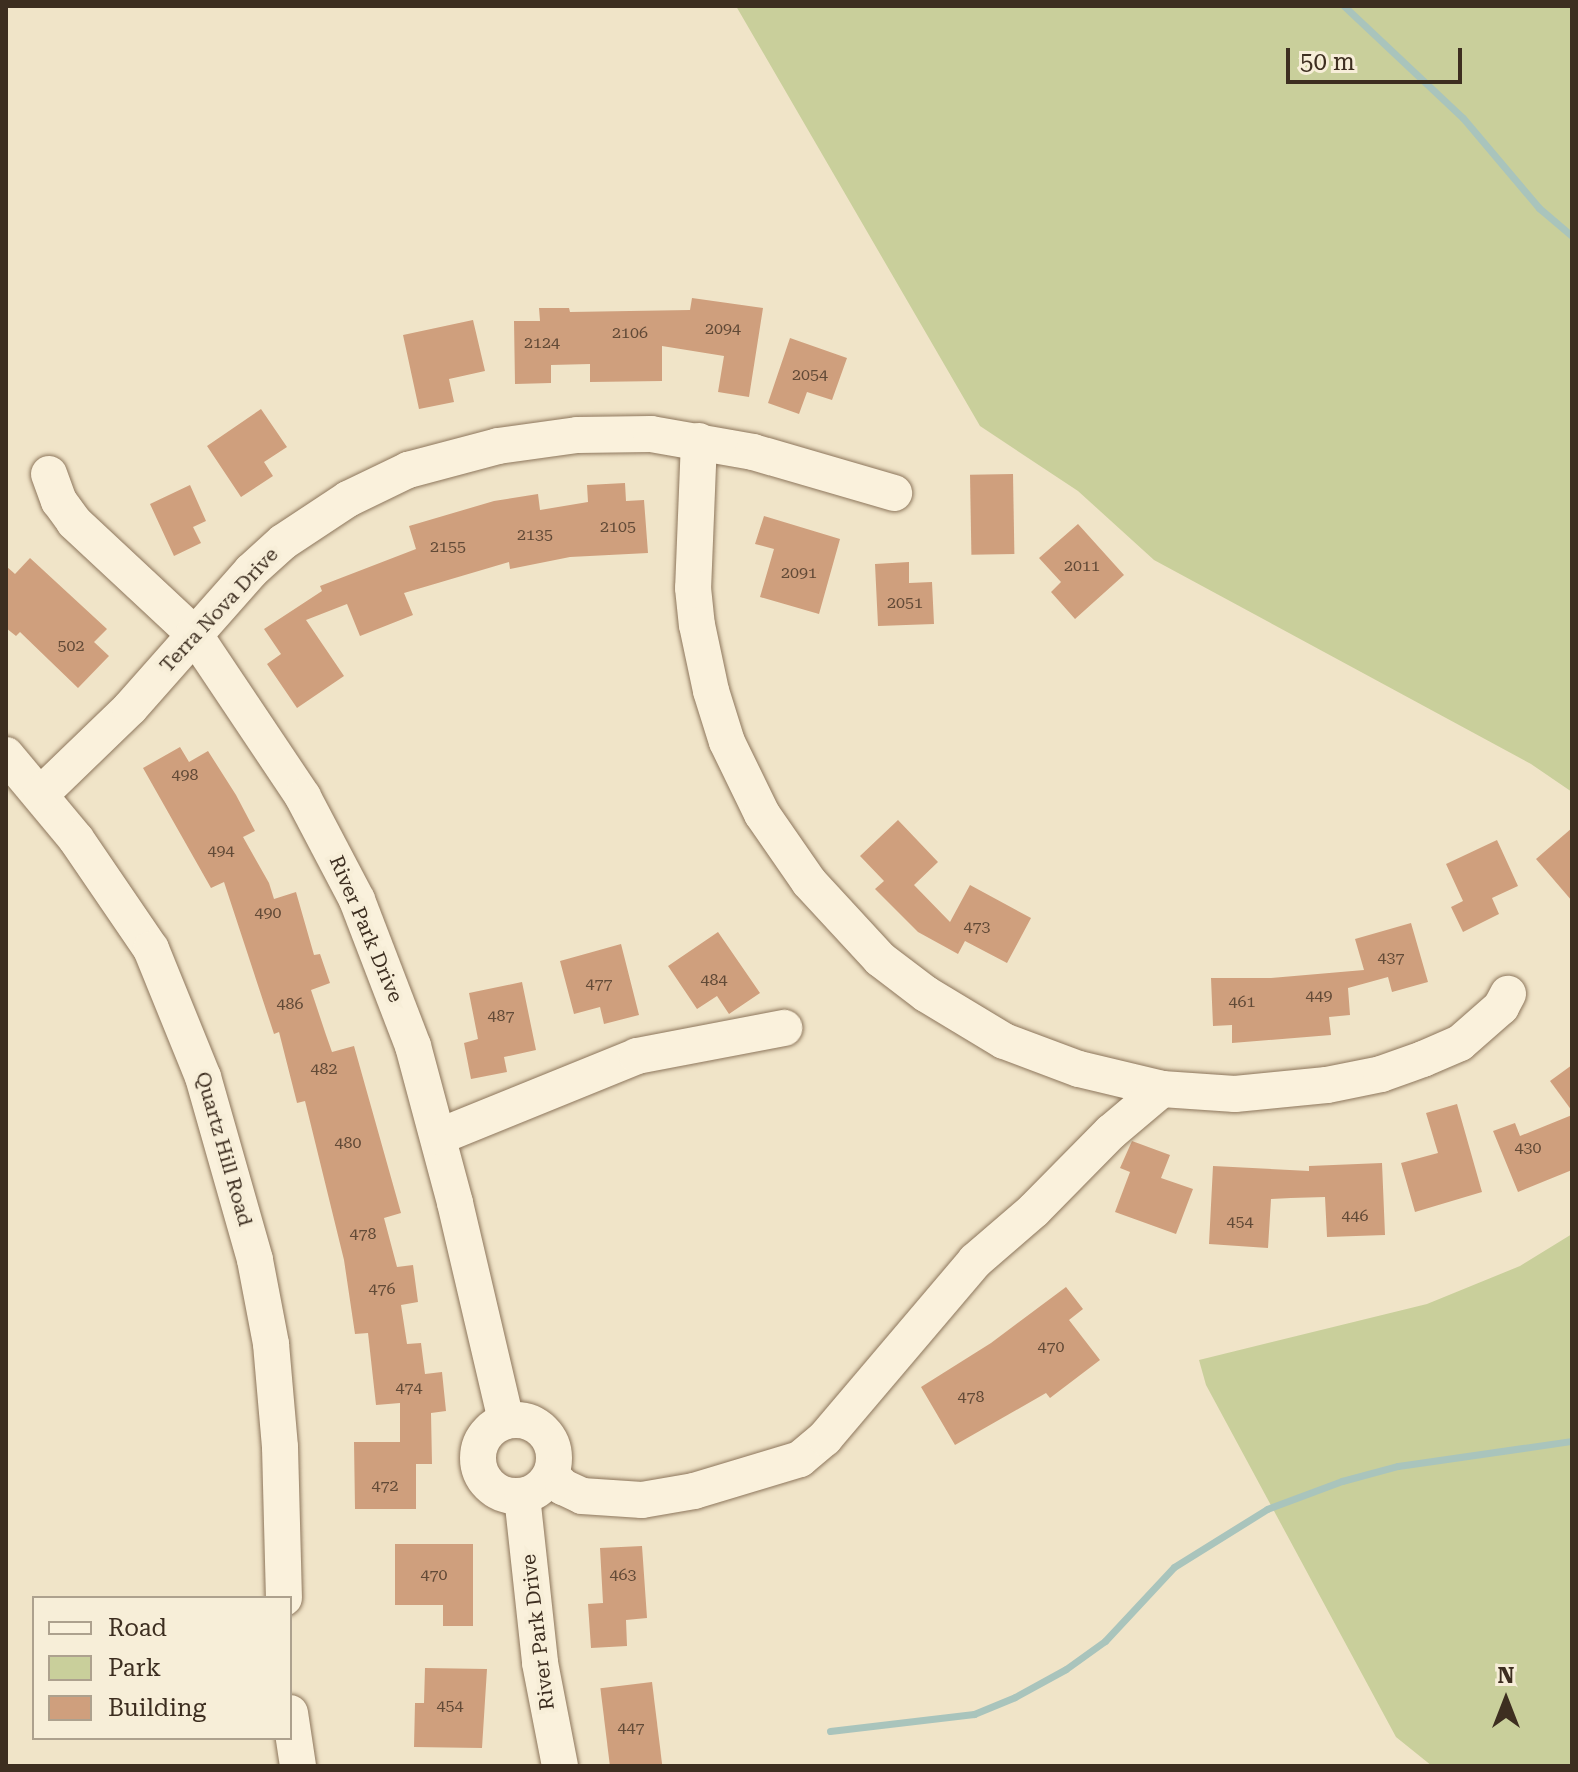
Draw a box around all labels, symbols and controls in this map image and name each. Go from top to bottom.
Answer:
scale bar [1290,32,1466,82]
text: 50 m [1300,48,1355,76]
house number: 2094 [705,319,741,339]
house number: 2106 [612,323,648,343]
house number: 2124 [524,333,560,353]
house number: 2054 [792,365,828,385]
house number: 2105 [600,517,636,537]
house number: 2135 [517,525,553,545]
house number: 2155 [430,537,466,557]
street label: Terra Nova Drive [155,543,283,677]
house number: 2011 [1064,556,1100,576]
house number: 2091 [781,563,817,583]
house number: 2051 [887,593,923,613]
house number: 502 [58,636,84,656]
house number: 498 [172,765,198,785]
house number: 494 [208,841,234,861]
street label: River Park Drive [324,852,408,1006]
house number: 490 [255,903,281,923]
house number: 473 [964,917,990,937]
house number: 437 [1378,948,1404,968]
house number: 484 [701,970,727,990]
house number: 477 [586,974,612,994]
house number: 449 [1306,986,1332,1006]
house number: 461 [1229,992,1255,1012]
house number: 486 [277,994,303,1014]
house number: 487 [488,1006,514,1026]
house number: 482 [311,1059,337,1079]
street label: Quartz Hill Road [190,1069,258,1229]
house number: 480 [335,1133,361,1153]
house number: 430 [1515,1138,1541,1158]
house number: 446 [1342,1206,1368,1226]
house number: 454 [1227,1212,1253,1232]
house number: 478 [350,1224,376,1244]
house number: 476 [369,1279,395,1299]
house number: 470 [1038,1337,1064,1357]
house number: 474 [396,1378,422,1398]
house number: 478 [958,1387,984,1407]
house number: 472 [372,1476,398,1496]
street label: River Park Drive [517,1553,559,1711]
house number: 470 [421,1565,447,1585]
house number: 463 [610,1565,636,1585]
legend [32,1596,292,1740]
text: Road [108,1614,167,1642]
text: Park [108,1654,161,1682]
north arrow [1466,1660,1546,1740]
text: N [1498,1663,1514,1688]
text: Building [108,1694,206,1722]
house number: 454 [437,1696,463,1716]
house number: 447 [618,1718,644,1738]

